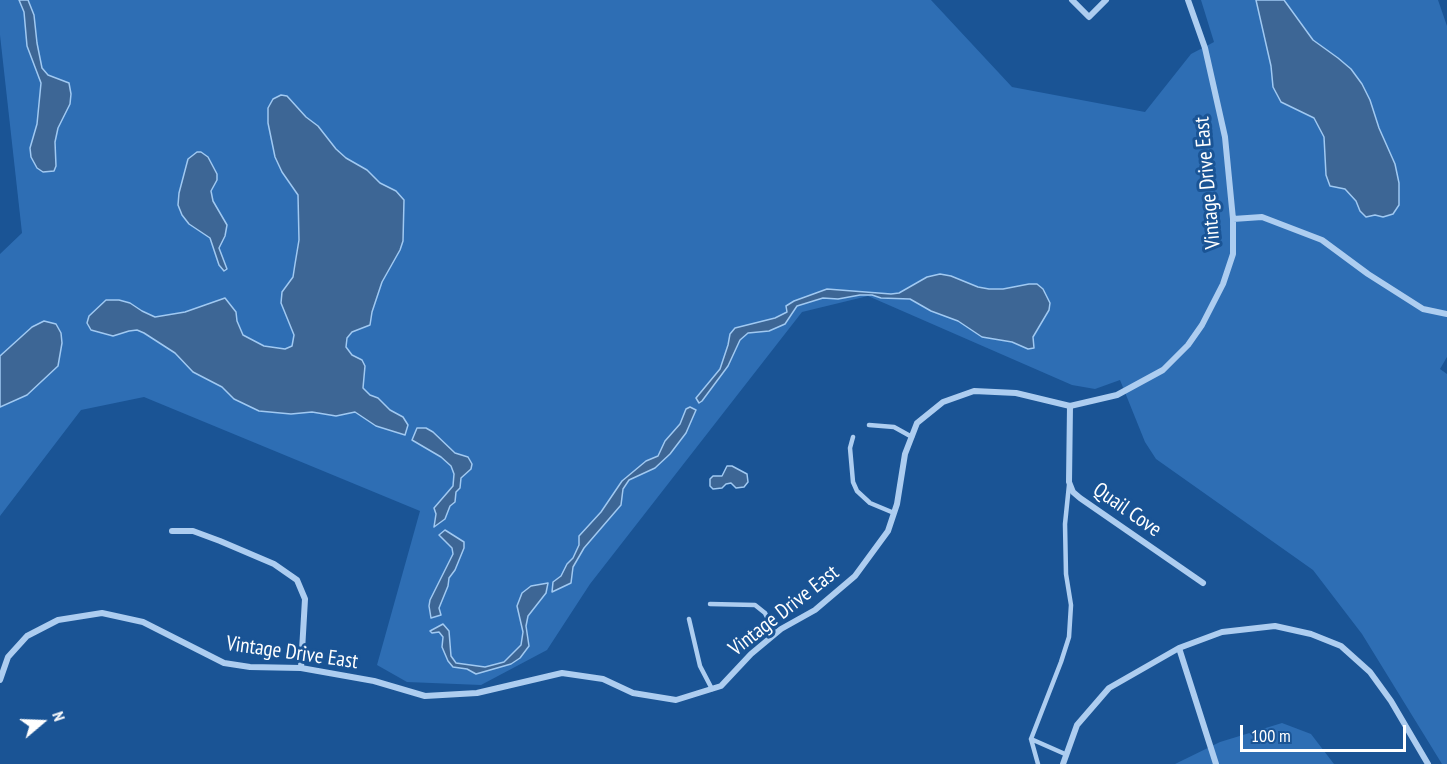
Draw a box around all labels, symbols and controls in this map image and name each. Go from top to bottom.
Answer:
street label: Vintage Drive East [1190,116,1226,250]
street label: Quail Cove [1088,477,1166,543]
street label: Vintage Drive East [724,560,844,662]
street label: Vintage Drive East [225,631,359,675]
north arrow [12,692,72,752]
text: N [48,709,70,723]
scale bar [1243,713,1410,751]
text: 100 m [1251,724,1291,747]

